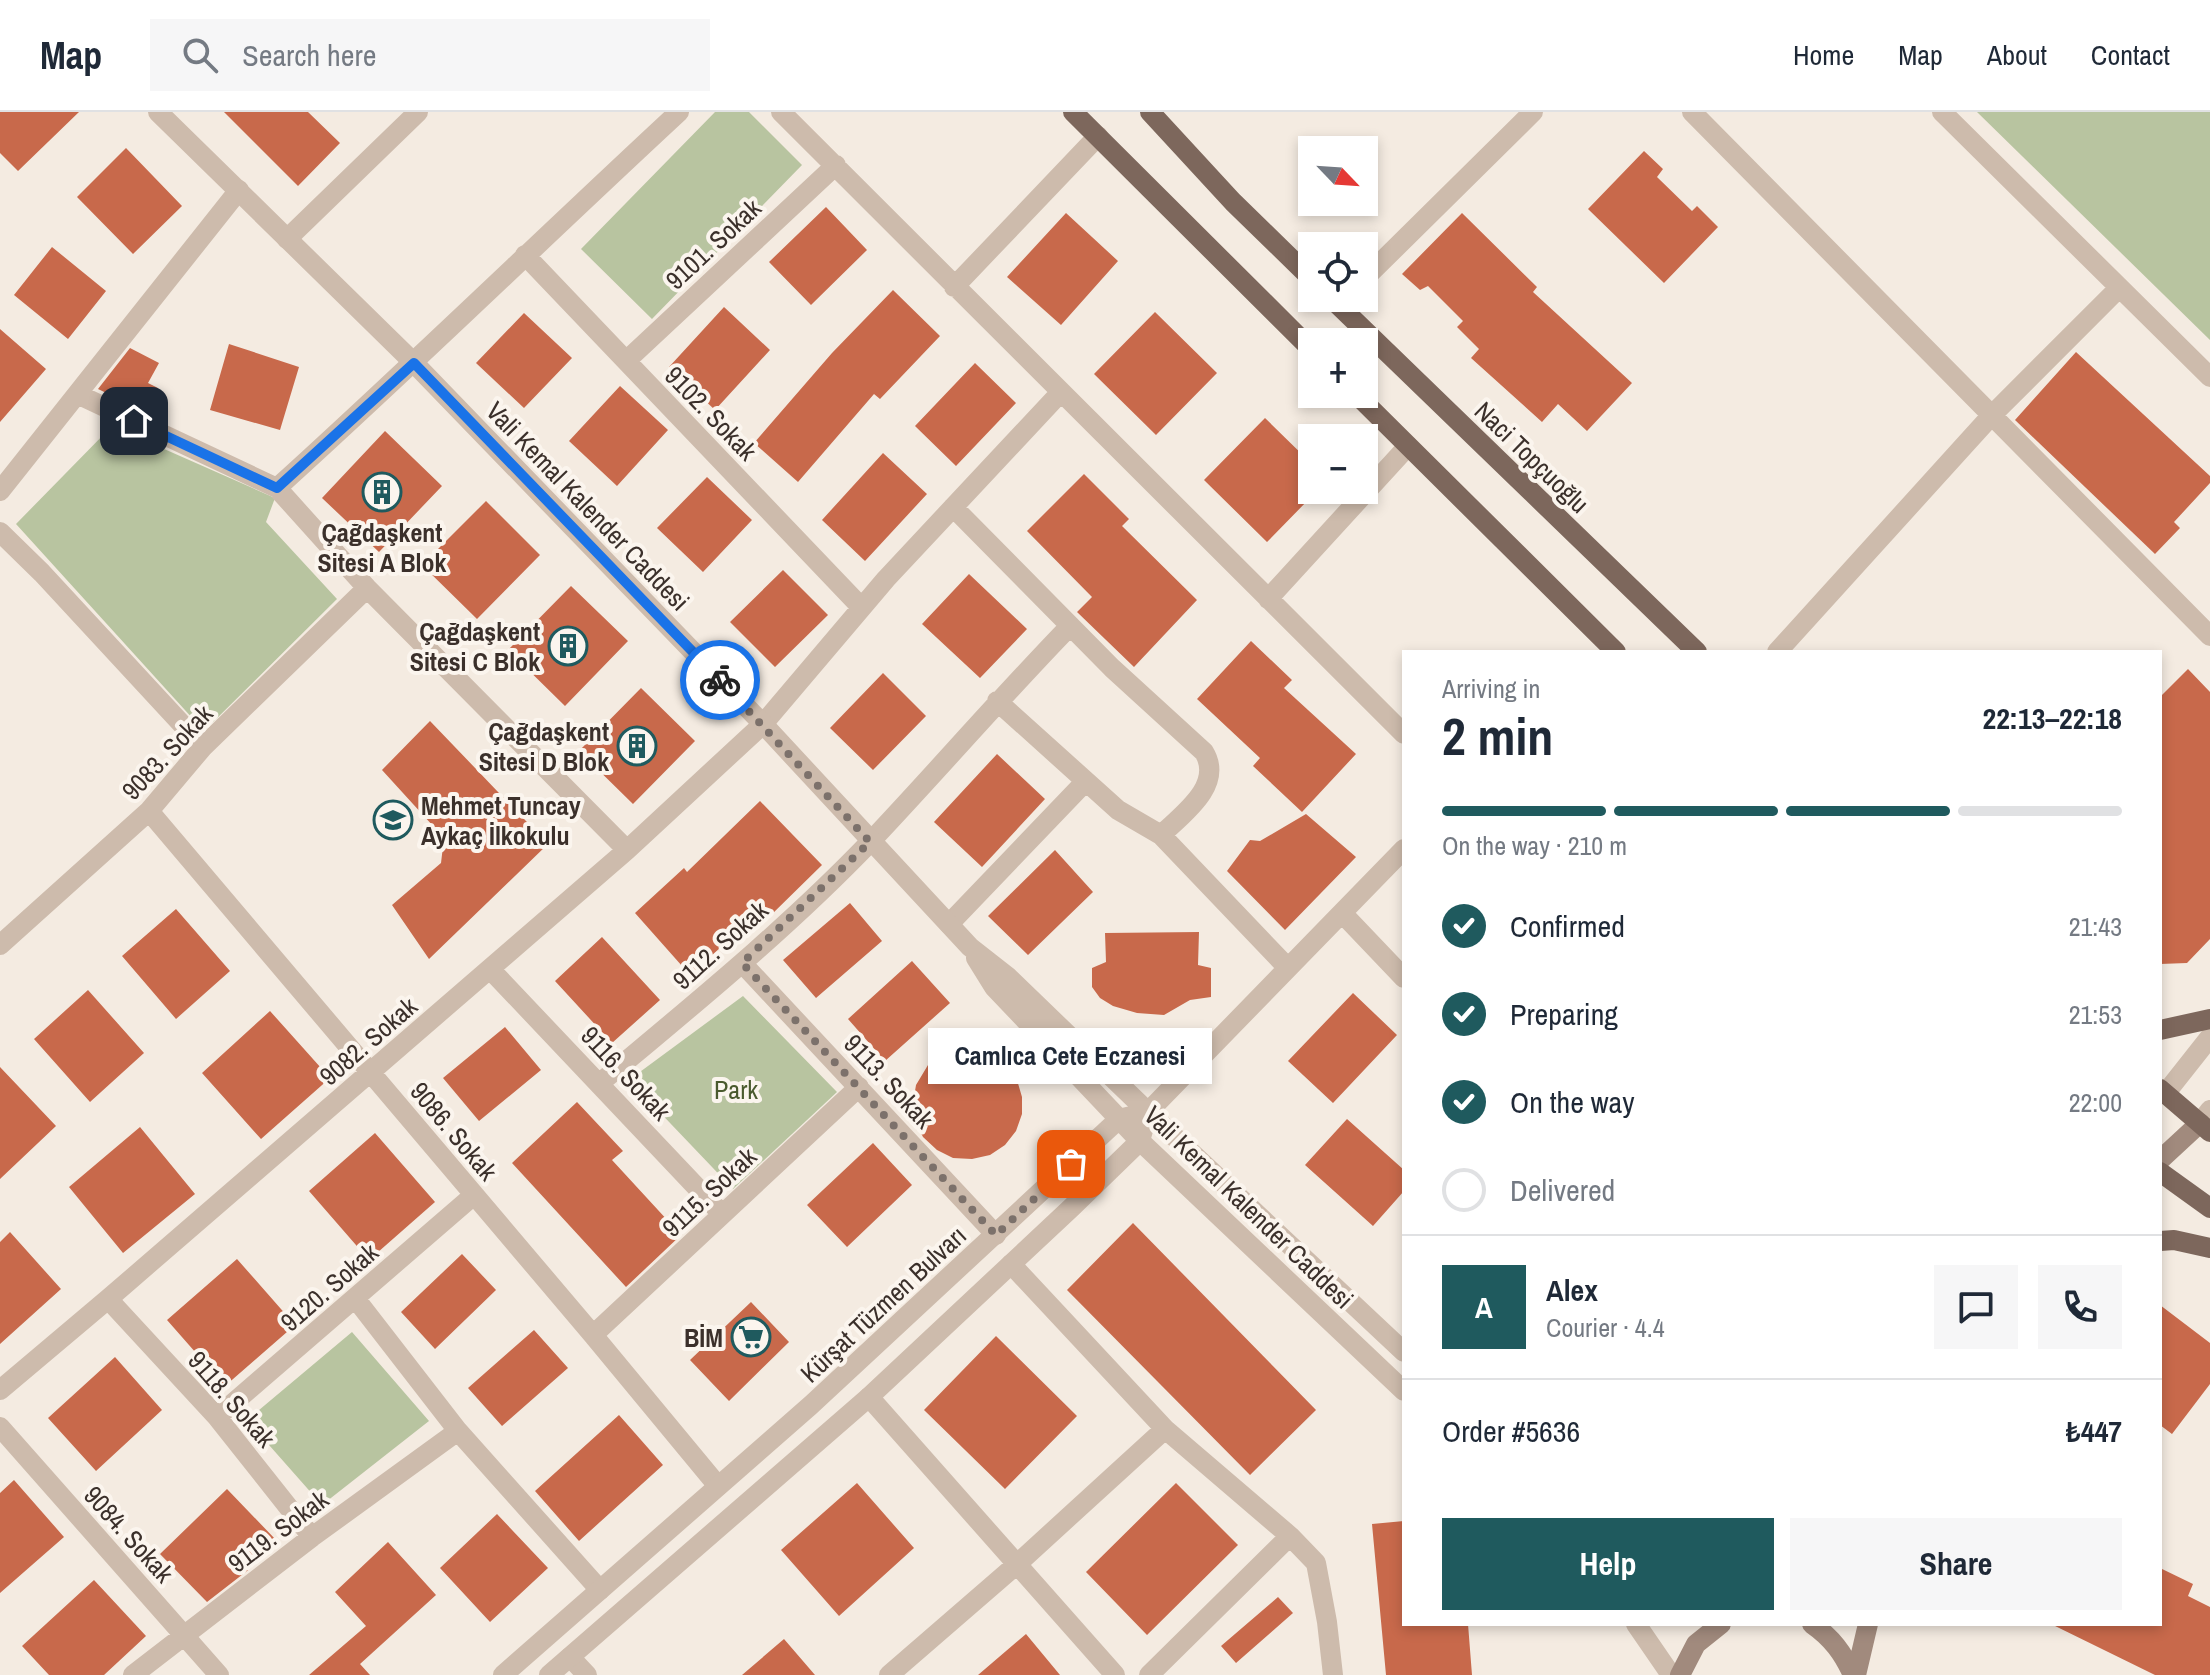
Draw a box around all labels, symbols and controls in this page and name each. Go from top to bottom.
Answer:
search box [150,19,710,91]
text: Map [40,30,102,81]
icon: search [178,33,222,77]
text: Search here [242,35,376,75]
text: Home [1793,36,1854,74]
text: Map [1898,36,1943,74]
text: About [1987,36,2047,74]
text: Contact [2091,36,2170,74]
north arrow [1298,136,1378,216]
map controls [1298,136,1378,504]
street label: 9101. Sokak [658,191,769,297]
button: locate [1298,232,1378,312]
button: + [1298,328,1378,408]
street label: 9102. Sokak [657,358,765,468]
pin [100,387,168,455]
street label: Naci Topçuoğlu [1467,393,1597,521]
street label: Vali Kemal Kalender Caddesi [479,394,697,618]
icon: home [112,399,156,443]
button: − [1298,424,1378,504]
building icon: Çağdaşkent Sitesi A Blok [361,471,403,513]
place label: Çağdaşkent Sitesi A Blok [318,515,447,580]
place label: Çağdaşkent Sitesi C Blok [410,614,540,679]
building icon: Çağdaşkent Sitesi C Blok [547,625,589,667]
courier [680,640,760,720]
icon: bike [698,658,742,702]
text: Arriving in [1442,671,1540,706]
street label: 9083. Sokak [114,696,220,807]
text: 22:13–22:18 [1983,698,2122,738]
text: 2 min [1442,701,1553,771]
place label: Çağdaşkent Sitesi D Blok [479,714,609,779]
building icon: Çağdaşkent Sitesi D Blok [616,725,658,767]
place label: Mehmet Tuncay Aykaç İlkokulu [421,788,581,853]
school or university icon: Mehmet Tuncay Aykaç İlkokulu [372,799,414,841]
text: On the way · 210 m [1442,828,1627,863]
street label: 9112. Sokak [665,893,775,997]
icon: check [1442,904,1486,948]
text: Confirmed [1510,906,1625,946]
text: 21:43 [2069,909,2122,944]
street label: 9082. Sokak [312,989,424,1093]
icon: check [1442,992,1486,1036]
text: Preparing [1510,994,1618,1034]
text: 21:53 [2069,997,2122,1032]
street label: 9116. Sokak [573,1018,679,1128]
street label: 9113. Sokak [836,1026,942,1136]
callout: Camlıca Cete Eczanesi [929,1028,1213,1084]
text: Camlıca Cete Eczanesi [954,1038,1186,1073]
park label: Park [714,1072,758,1107]
street label: 9086. Sokak [402,1074,506,1188]
icon: check [1442,1080,1486,1124]
text: On the way [1510,1082,1634,1122]
text: 22:00 [2069,1085,2122,1120]
street label: Vali Kemal Kalender Caddesi [1137,1098,1361,1316]
pin [1037,1130,1105,1198]
street label: 9115. Sokak [654,1139,764,1245]
icon: bag [1049,1142,1093,1186]
text: Delivered [1510,1170,1615,1210]
street label: Kürşat Tüzmen Bulvarı [793,1218,973,1390]
street label: 9120. Sokak [273,1235,385,1339]
button: chat [1934,1265,2018,1349]
button: phone [2038,1265,2122,1349]
text: Alex [1546,1270,1598,1310]
text: A [1475,1287,1493,1327]
text: Courier · 4.4 [1546,1310,1665,1345]
supermarket icon: BİM [730,1316,772,1358]
place label: BİM [684,1320,723,1355]
street label: 9118. Sokak [180,1343,284,1455]
text: Order #5636 [1442,1411,1580,1451]
text: ₺447 [2066,1411,2122,1451]
street label: 9084. Sokak [76,1478,182,1590]
street label: 9119. Sokak [221,1482,336,1580]
button: Help [1442,1518,1774,1610]
button: Share [1790,1518,2122,1610]

